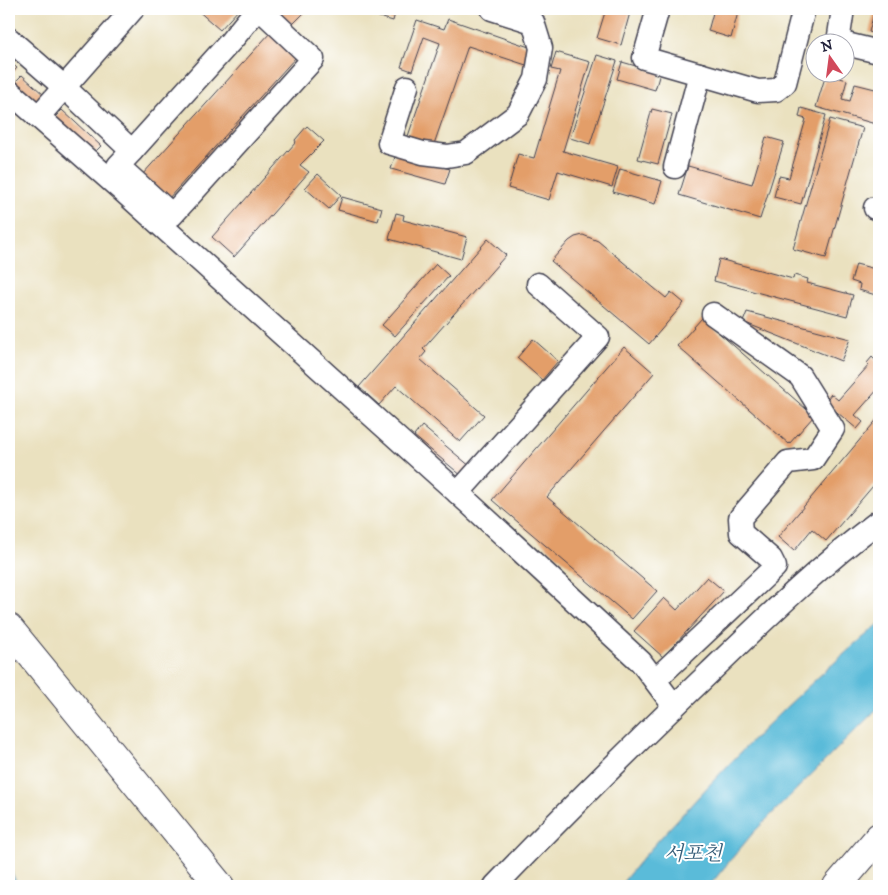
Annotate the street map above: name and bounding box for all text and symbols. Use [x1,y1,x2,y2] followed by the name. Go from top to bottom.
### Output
[806,32,856,82] north arrow
[819,36,835,56] text: N
[664,842,724,867] water label: 서포천

